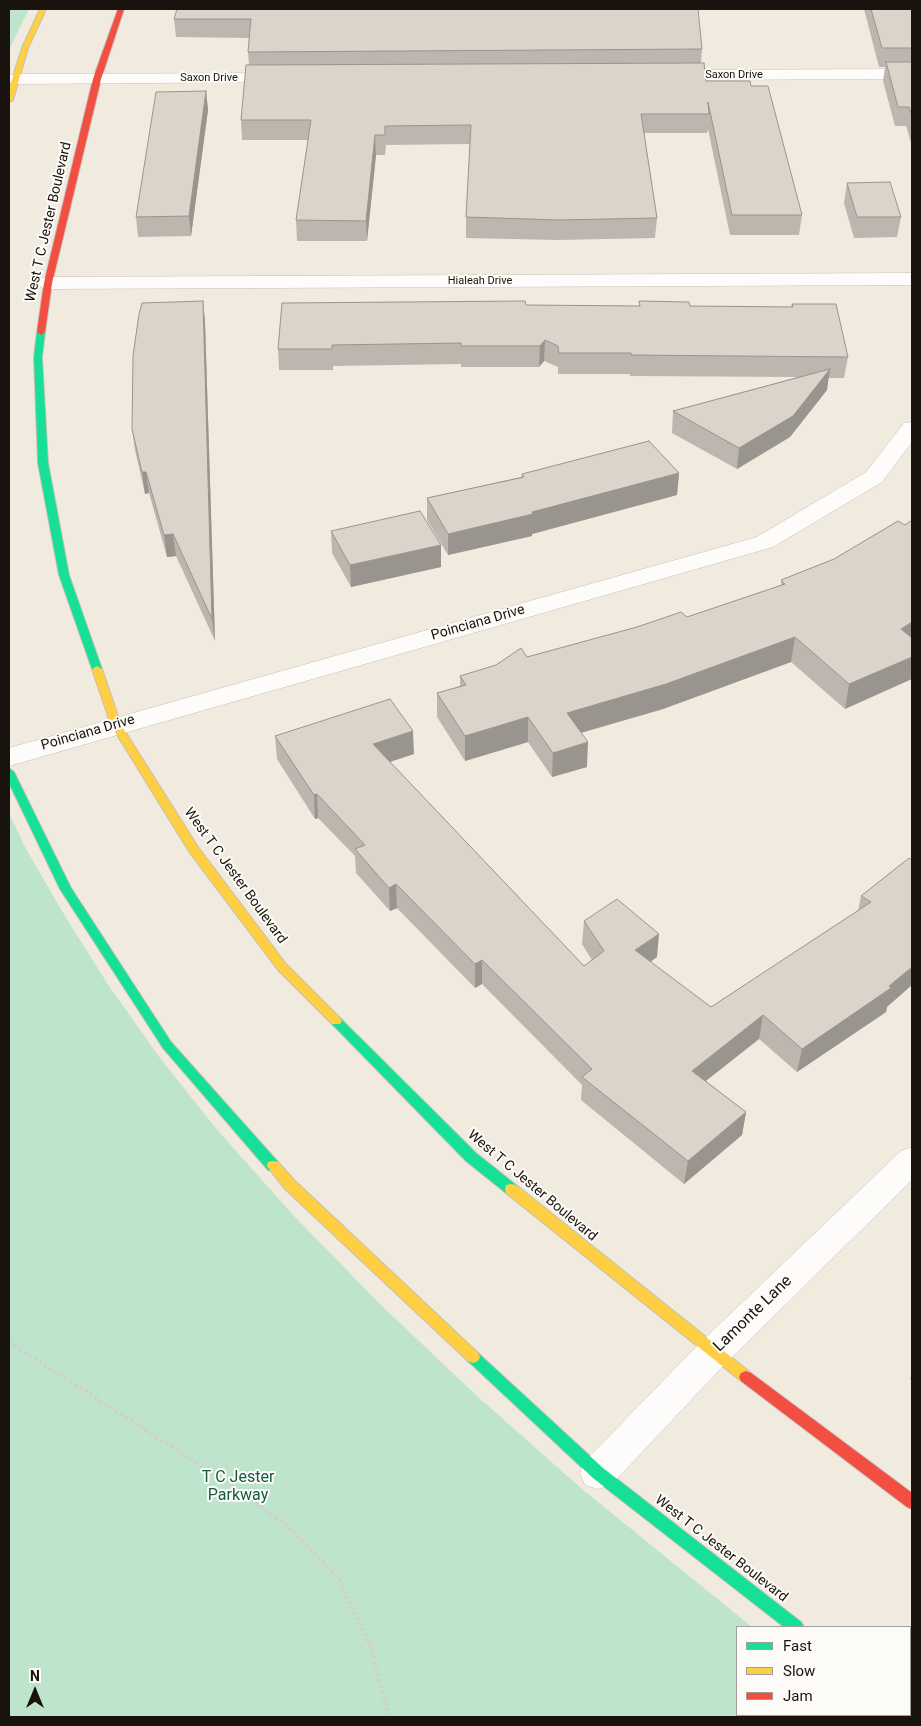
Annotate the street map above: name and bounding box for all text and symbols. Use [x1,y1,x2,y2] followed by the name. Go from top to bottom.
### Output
[705,68,763,82] street label: Saxon Drive
[180,71,238,85] street label: Saxon Drive
[22,140,76,304] street label: West T C Jester Boulevard
[448,274,512,288] street label: Hialeah Drive
[429,602,527,644] street label: Poinciana Drive
[39,712,137,754] street label: Poinciana Drive
[180,805,290,947] street label: West T C Jester Boulevard
[464,1127,600,1245] street label: West T C Jester Boulevard
[710,1272,796,1356] street label: Lamonte Lane
[202,1468,274,1506] park label: T C Jester Parkway
[651,1492,791,1606] street label: West T C Jester Boulevard
[736,1626,911,1716] legend
[783,1637,812,1655] text: Fast
[783,1662,815,1680] text: Slow
[10,1666,60,1716] north arrow
[30,1668,40,1684] text: N
[783,1687,813,1705] text: Jam

